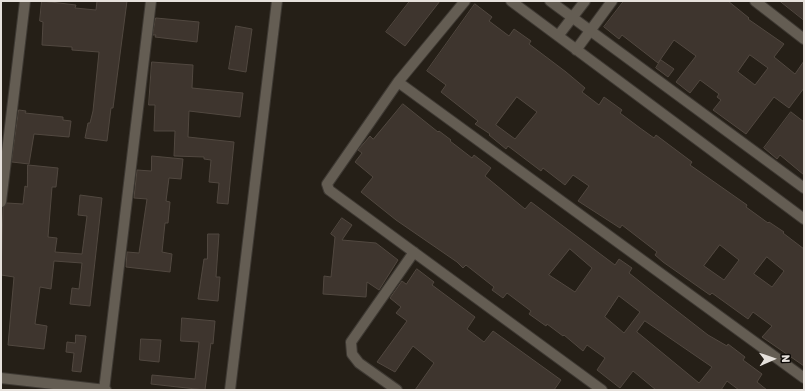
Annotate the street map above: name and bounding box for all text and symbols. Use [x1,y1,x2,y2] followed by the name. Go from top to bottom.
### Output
[753,339,793,379] north arrow
[779,354,792,363] text: N

